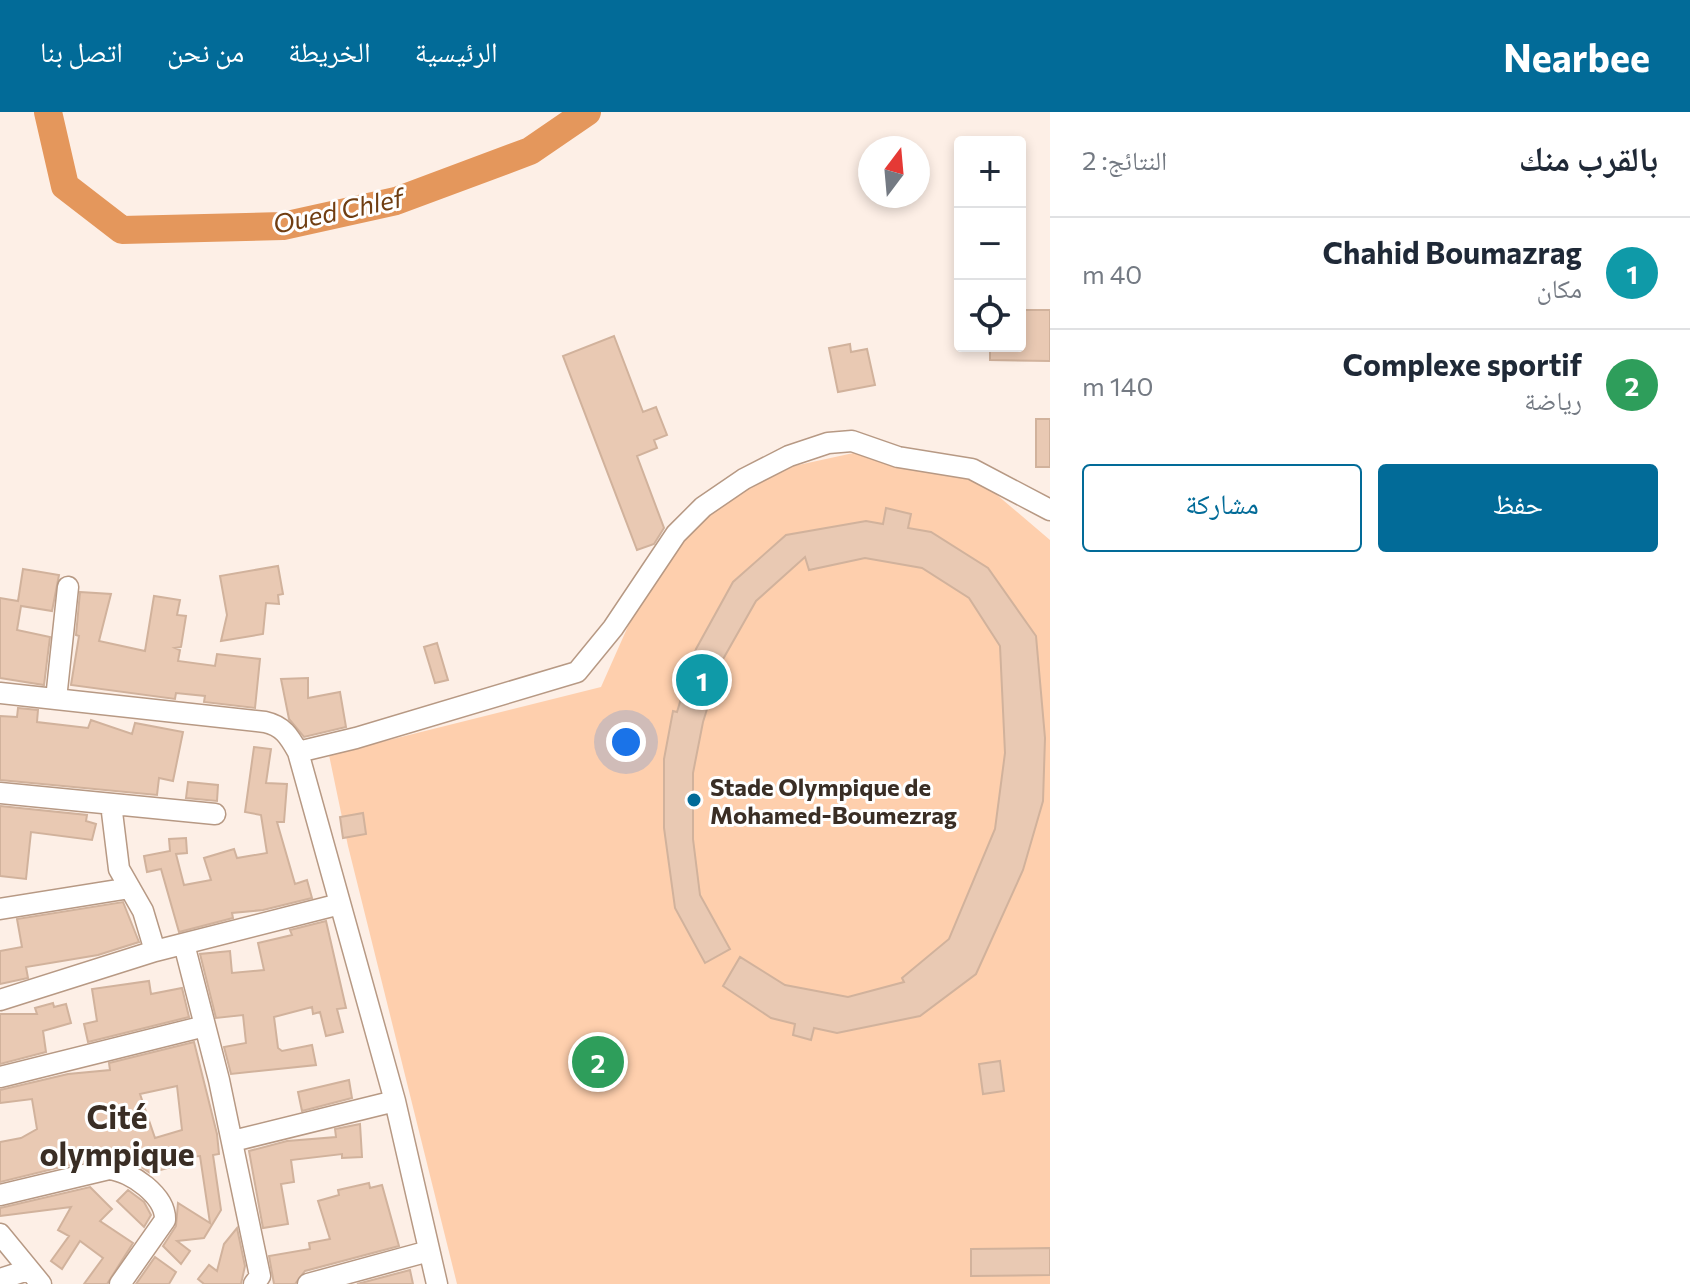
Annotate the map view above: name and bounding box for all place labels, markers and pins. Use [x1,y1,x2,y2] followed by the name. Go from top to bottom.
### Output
[676,650,728,710] pin: 1
[710,772,957,829] place label: Stade Olympique de Mohamed-Boumezrag
[685,791,703,809] marker: Stade Olympique de Mohamed-Boumezrag
[572,1032,624,1092] pin: 2

